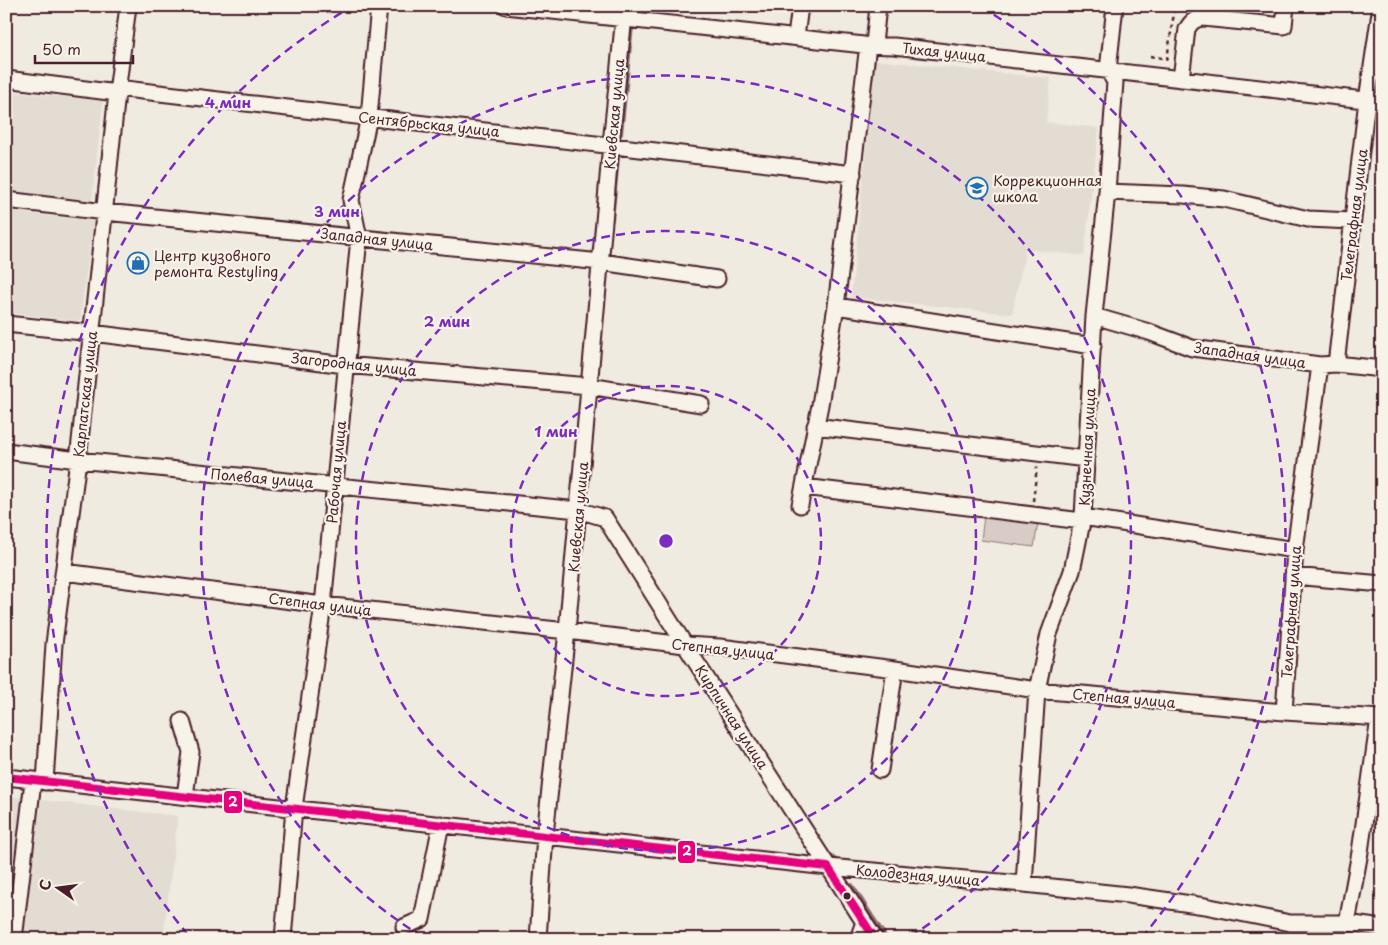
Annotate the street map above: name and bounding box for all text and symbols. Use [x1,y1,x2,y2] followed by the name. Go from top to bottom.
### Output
[35,32,132,64] scale bar
[42,37,81,60] text: 50 m
[901,37,987,67] street label: Тихая улица
[599,58,629,170] street label: Киевская улица
[205,90,251,113] text: 4 мин
[357,106,501,142] street label: Сентябрьская улица
[1335,147,1373,282] street label: Телеграфная улица
[993,170,1102,207] place label: Коррекционная школа
[965,176,989,200] school or university icon: Коррекционная школа
[314,199,360,222] text: 3 мин
[320,223,434,255] street label: Западная улица
[154,245,278,282] place label: Центр кузовного ремонта Restyling
[126,251,150,275] shop icon: Центр кузовного ремонта Restyling
[424,309,471,332] text: 2 мин
[68,330,102,458] street label: Карпатская улица
[1193,337,1307,373] street label: Западная улица
[290,347,418,381] street label: Загородная улица
[1073,387,1101,506] street label: Кузнечная улица
[534,419,578,442] text: 1 мин
[321,420,351,524] street label: Рабочая улица
[563,461,593,573] street label: Киевская улица
[209,463,315,493] street label: Полевая улица
[657,532,675,550] centre of rings
[1276,545,1306,679] street label: Телеграфная улица
[267,587,373,621] street label: Степная улица
[670,633,776,665] street label: Степная улица
[690,661,774,773] street label: Кирпичная улица
[1072,683,1177,713] street label: Степная улица
[223,790,243,814] line badge: 2
[228,791,238,812] text: 2
[677,840,696,864] line badge: 2
[682,840,692,861] text: 2
[855,859,981,891] street label: Колодезная улица
[32,862,82,912] north arrow
[33,877,56,892] text: С
[842,891,852,901] unlabelled marker

